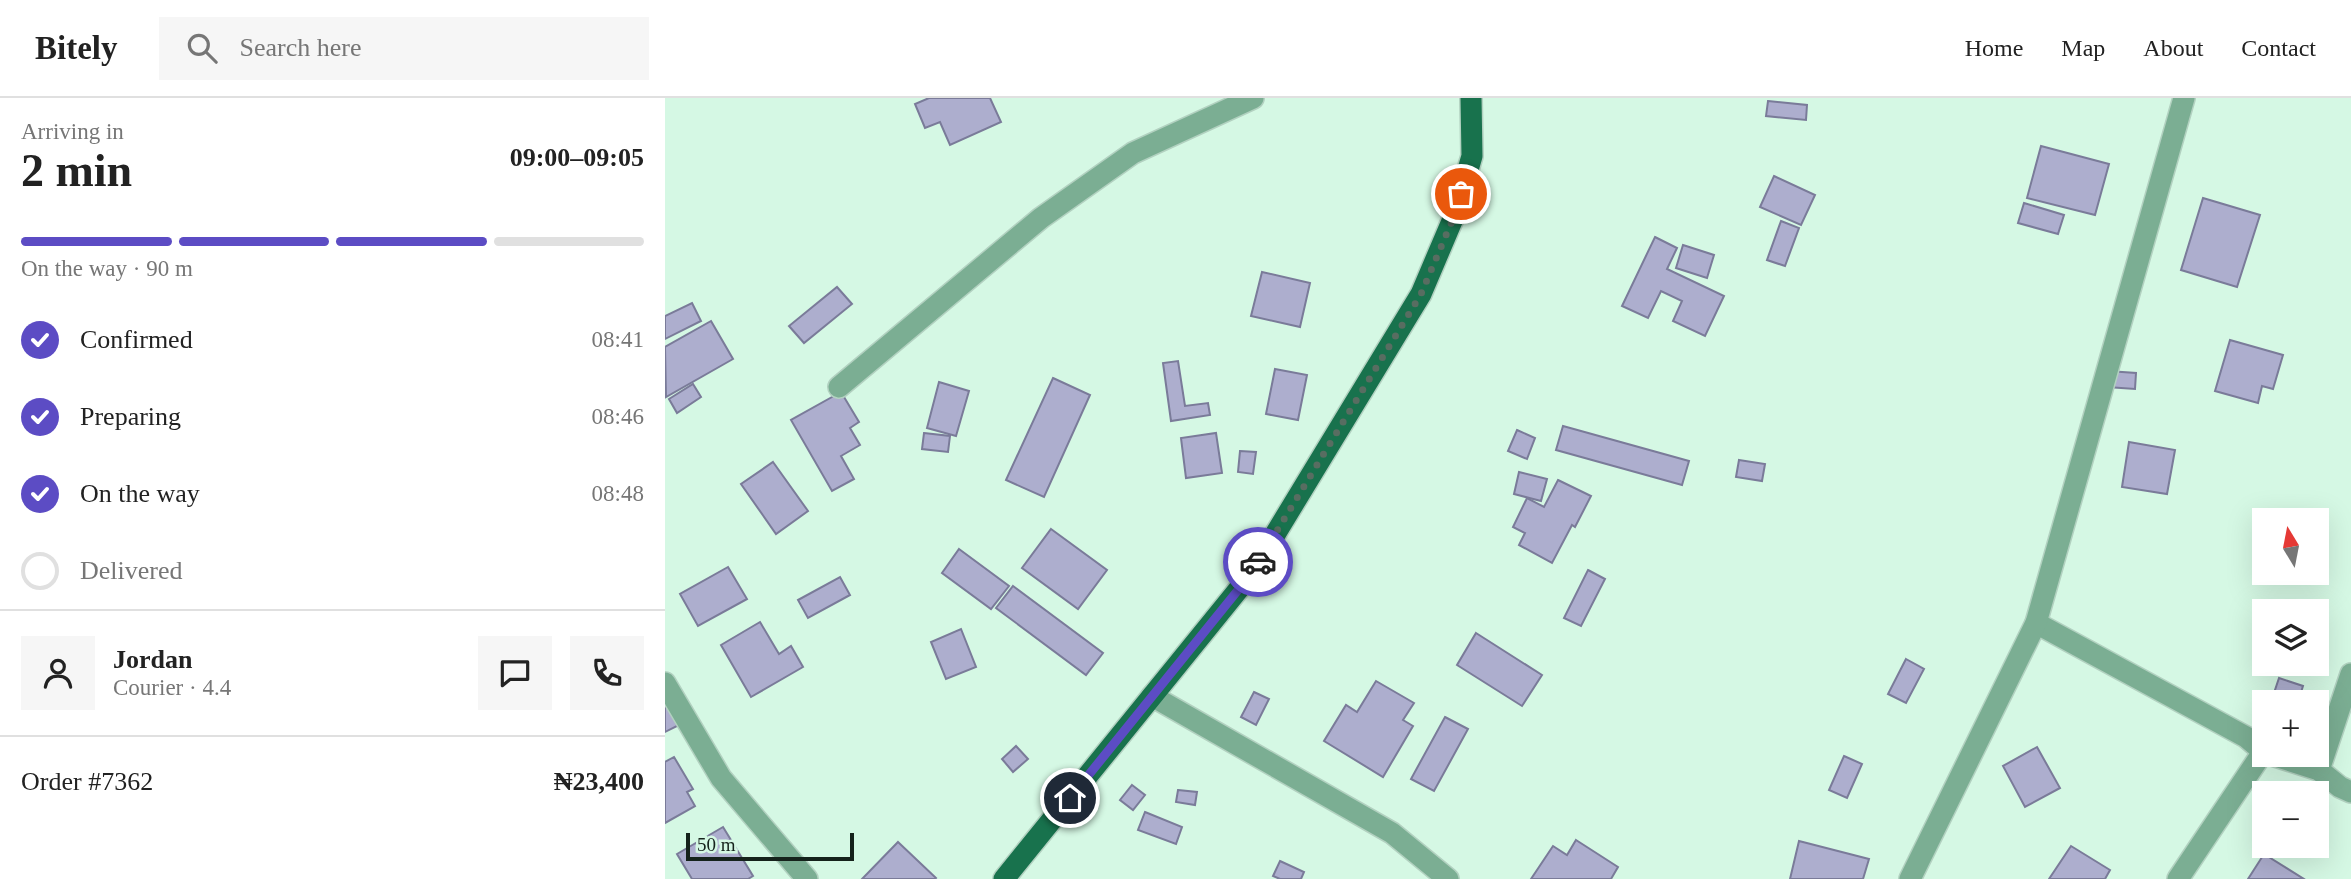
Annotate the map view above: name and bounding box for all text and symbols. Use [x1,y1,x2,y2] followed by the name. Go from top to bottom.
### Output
[159,17,649,80] search box
[183,29,221,67] icon: search
[35,30,117,66] text: Bitely
[239,33,361,62] text: Search here
[1965,35,2023,61] text: Home
[2061,35,2105,61] text: Map
[2143,35,2203,61] text: About
[2241,35,2316,61] text: Contact
[21,119,124,144] text: Arriving in
[510,143,644,172] text: 09:00–09:05
[21,145,132,196] text: 2 min
[1431,164,1491,224] pin
[1442,175,1480,213] icon: bag
[21,256,193,281] text: On the way · 90 m
[21,321,59,359] icon: check
[80,325,193,354] text: Confirmed
[592,327,644,352] text: 08:41
[21,398,59,436] icon: check
[80,402,181,431] text: Preparing
[592,404,644,429] text: 08:46
[21,475,59,513] icon: check
[80,479,200,508] text: On the way
[592,481,644,506] text: 08:48
[2252,508,2329,584] north arrow
[2252,508,2329,858] map controls
[1223,527,1293,597] courier
[1239,543,1277,581] icon: car
[80,556,183,585] text: Delivered
[2252,599,2329,676] button: layers
[21,636,95,710] button: person
[478,636,552,710] button: chat
[570,636,644,710] button: phone
[113,645,192,674] text: Jordan
[113,675,231,700] text: Courier · 4.4
[2252,690,2329,767] button: +
[21,767,153,796] text: Order #7362
[554,767,644,796] text: ₦23,400
[1040,768,1100,828] pin
[1051,779,1089,817] icon: home
[2252,781,2329,858] button: −
[686,830,854,862] scale bar
[697,834,736,855] text: 50 m

